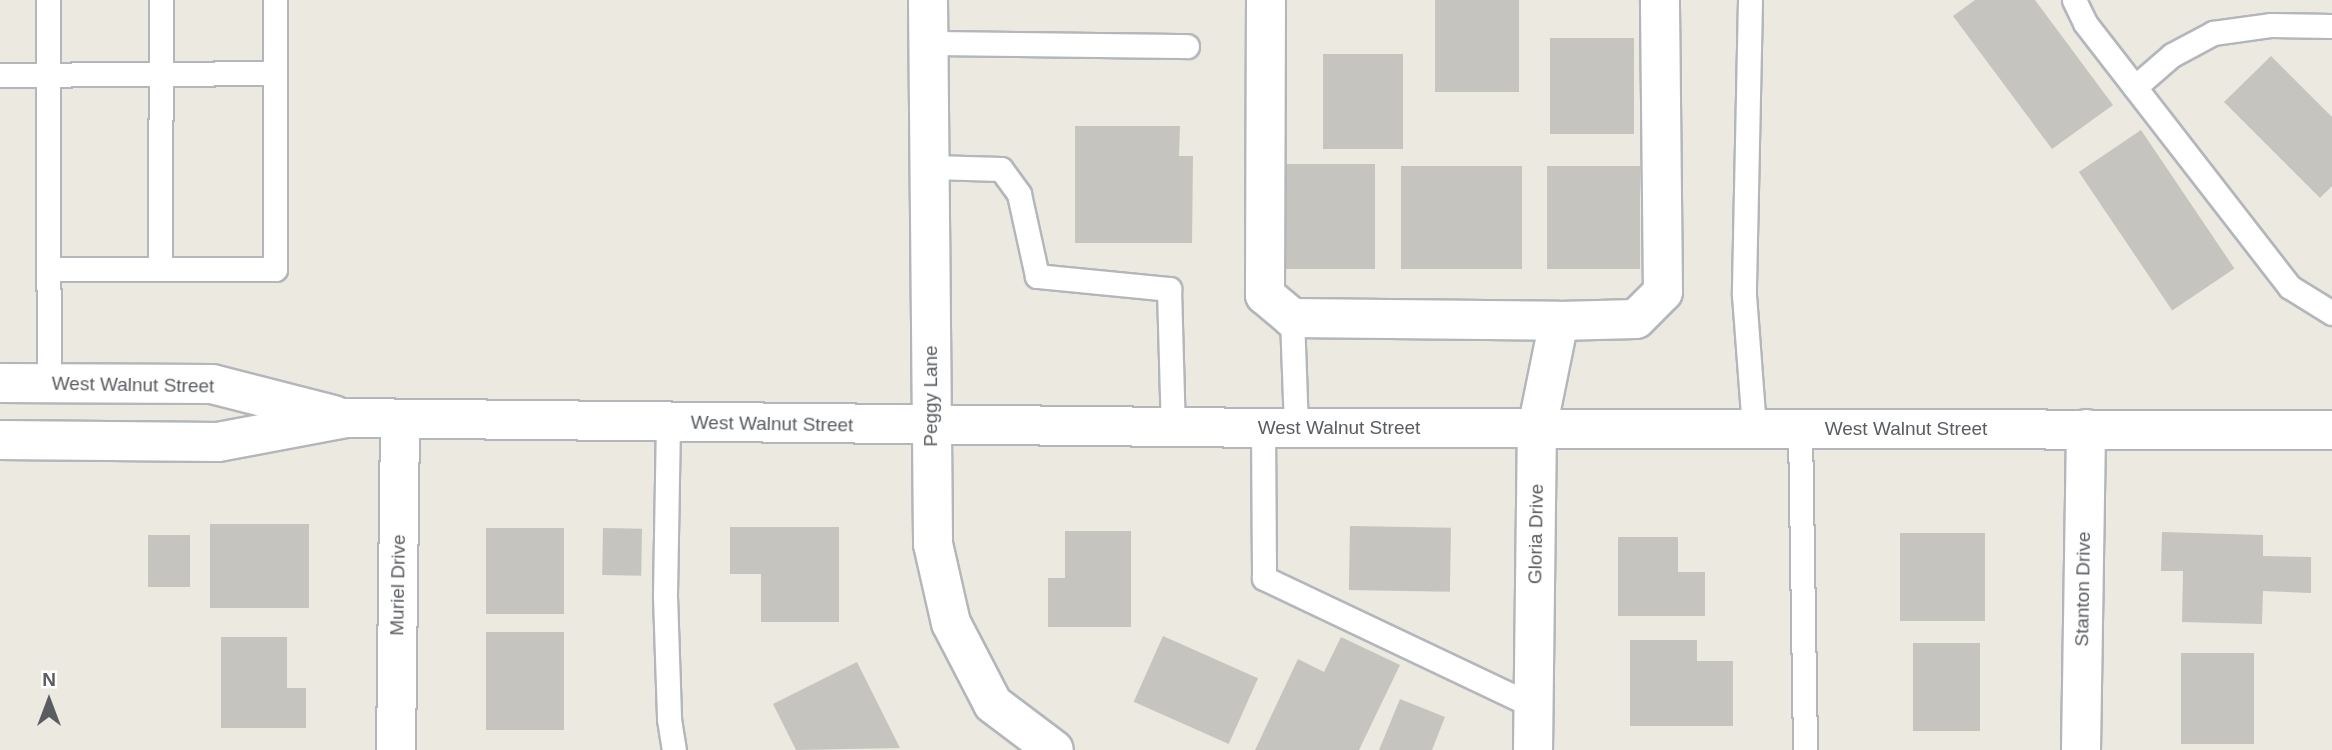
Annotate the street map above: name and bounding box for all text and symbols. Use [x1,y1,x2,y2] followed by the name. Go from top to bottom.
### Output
[920,345,942,447] street label: Peggy Lane
[52,372,214,398] street label: West Walnut Street
[691,411,853,437] street label: West Walnut Street
[1258,417,1420,439] street label: West Walnut Street
[1825,418,1987,440] street label: West Walnut Street
[1524,484,1548,584] street label: Gloria Drive
[2071,531,2095,647] street label: Stanton Drive
[386,534,410,636] street label: Muriel Drive
[14,666,84,736] north arrow
[42,669,56,690] text: N

